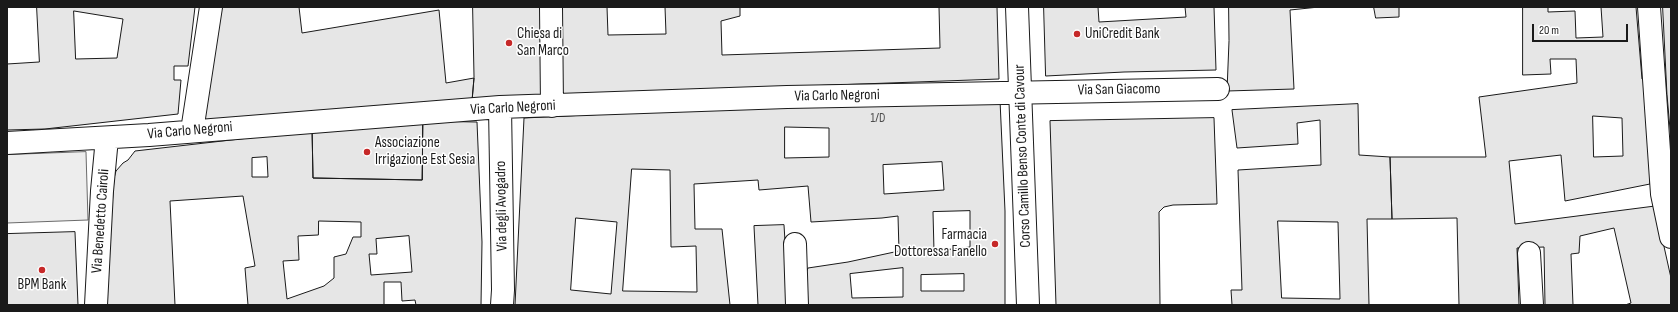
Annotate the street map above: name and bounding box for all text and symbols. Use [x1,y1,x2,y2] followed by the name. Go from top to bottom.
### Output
[1534,16,1630,42] scale bar
[1539,23,1559,38] text: 20 m
[517,25,569,60] place label: Chiesa di San Marco
[1085,25,1160,43] place label: UniCredit Bank
[1072,29,1082,39] marker: UniCredit Bank
[504,38,514,48] marker: Chiesa di San Marco
[1011,64,1035,248] street label: Corso Camillo Benso Conte di Cavour
[1077,80,1161,100] street label: Via San Giacomo
[794,86,880,106] street label: Via Carlo Negroni
[470,97,556,119] street label: Via Carlo Negroni
[871,111,885,127] house number: 1/D
[147,118,233,144] street label: Via Carlo Negroni
[375,134,475,169] place label: Associazione Irrigazione Est Sesia
[362,147,372,157] marker: Associazione Irrigazione Est Sesia
[492,161,512,251] street label: Via degli Avogadro
[88,168,114,274] street label: Via Benedetto Cairoli
[894,226,987,261] place label: Farmacia Dottoressa Fanello
[990,239,1000,249] marker: Farmacia Dottoressa Fanello
[37,265,47,275] marker: BPM Bank
[18,276,66,294] place label: BPM Bank

